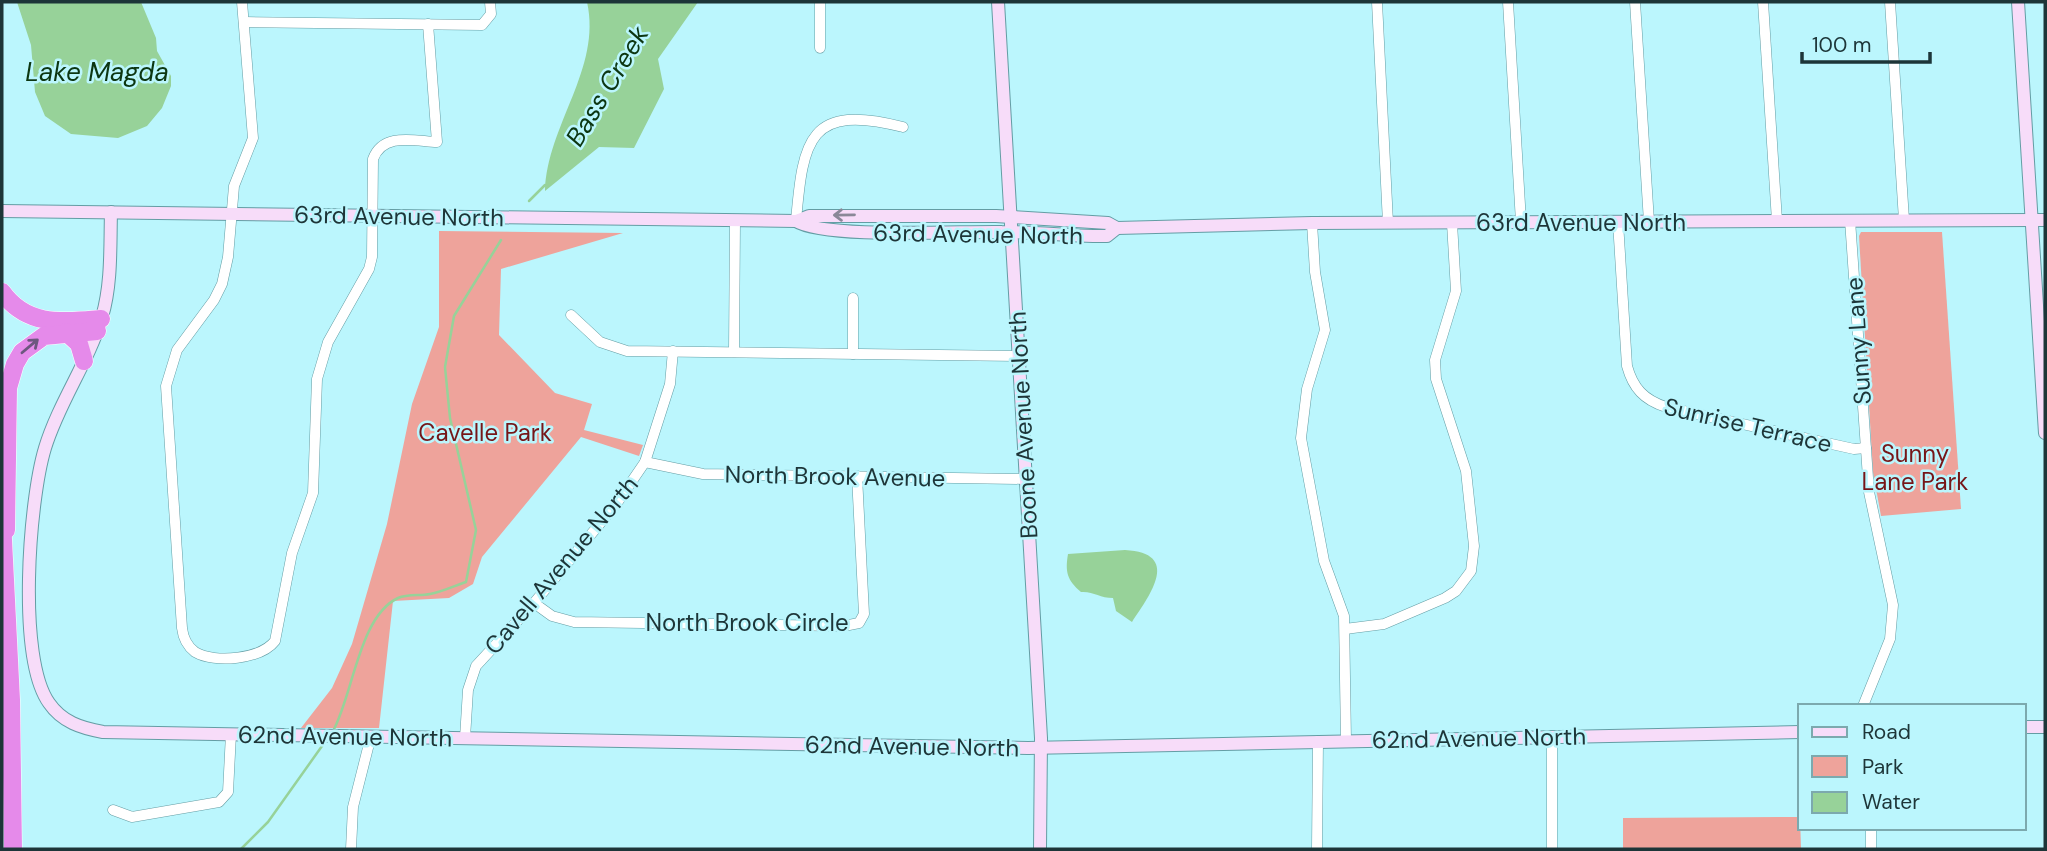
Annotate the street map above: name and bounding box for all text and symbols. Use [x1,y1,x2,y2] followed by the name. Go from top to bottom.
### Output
[558,19,657,152] water label: Bass Creek
[1802,21,1930,65] scale bar
[1812,31,1872,59] text: 100 m
[25,55,169,89] water label: Lake Magda
[294,199,504,233] street label: 63rd Avenue North
[1476,207,1686,238] street label: 63rd Avenue North
[833,208,856,222] one-way arrow
[873,217,1083,251] street label: 63rd Avenue North
[1838,276,1878,406] street label: Sunny Lane
[1002,311,1044,539] street label: Boone Avenue North
[21,339,39,355] one-way arrow
[1661,391,1835,459] street label: Sunrise Terrace
[418,417,552,448] park label: Cavelle Park
[1862,438,1968,497] park label: Sunny Lane Park
[724,459,946,493] street label: North Brook Avenue
[477,469,645,661] street label: Cavell Avenue North
[645,607,849,638] street label: North Brook Circle
[1798,704,2026,830] legend
[1862,718,1911,746] text: Road
[238,719,452,753] street label: 62nd Avenue North
[1372,721,1586,755] street label: 62nd Avenue North
[805,729,1019,763] street label: 62nd Avenue North
[1862,753,1904,781] text: Park
[1862,788,1920,816] text: Water

